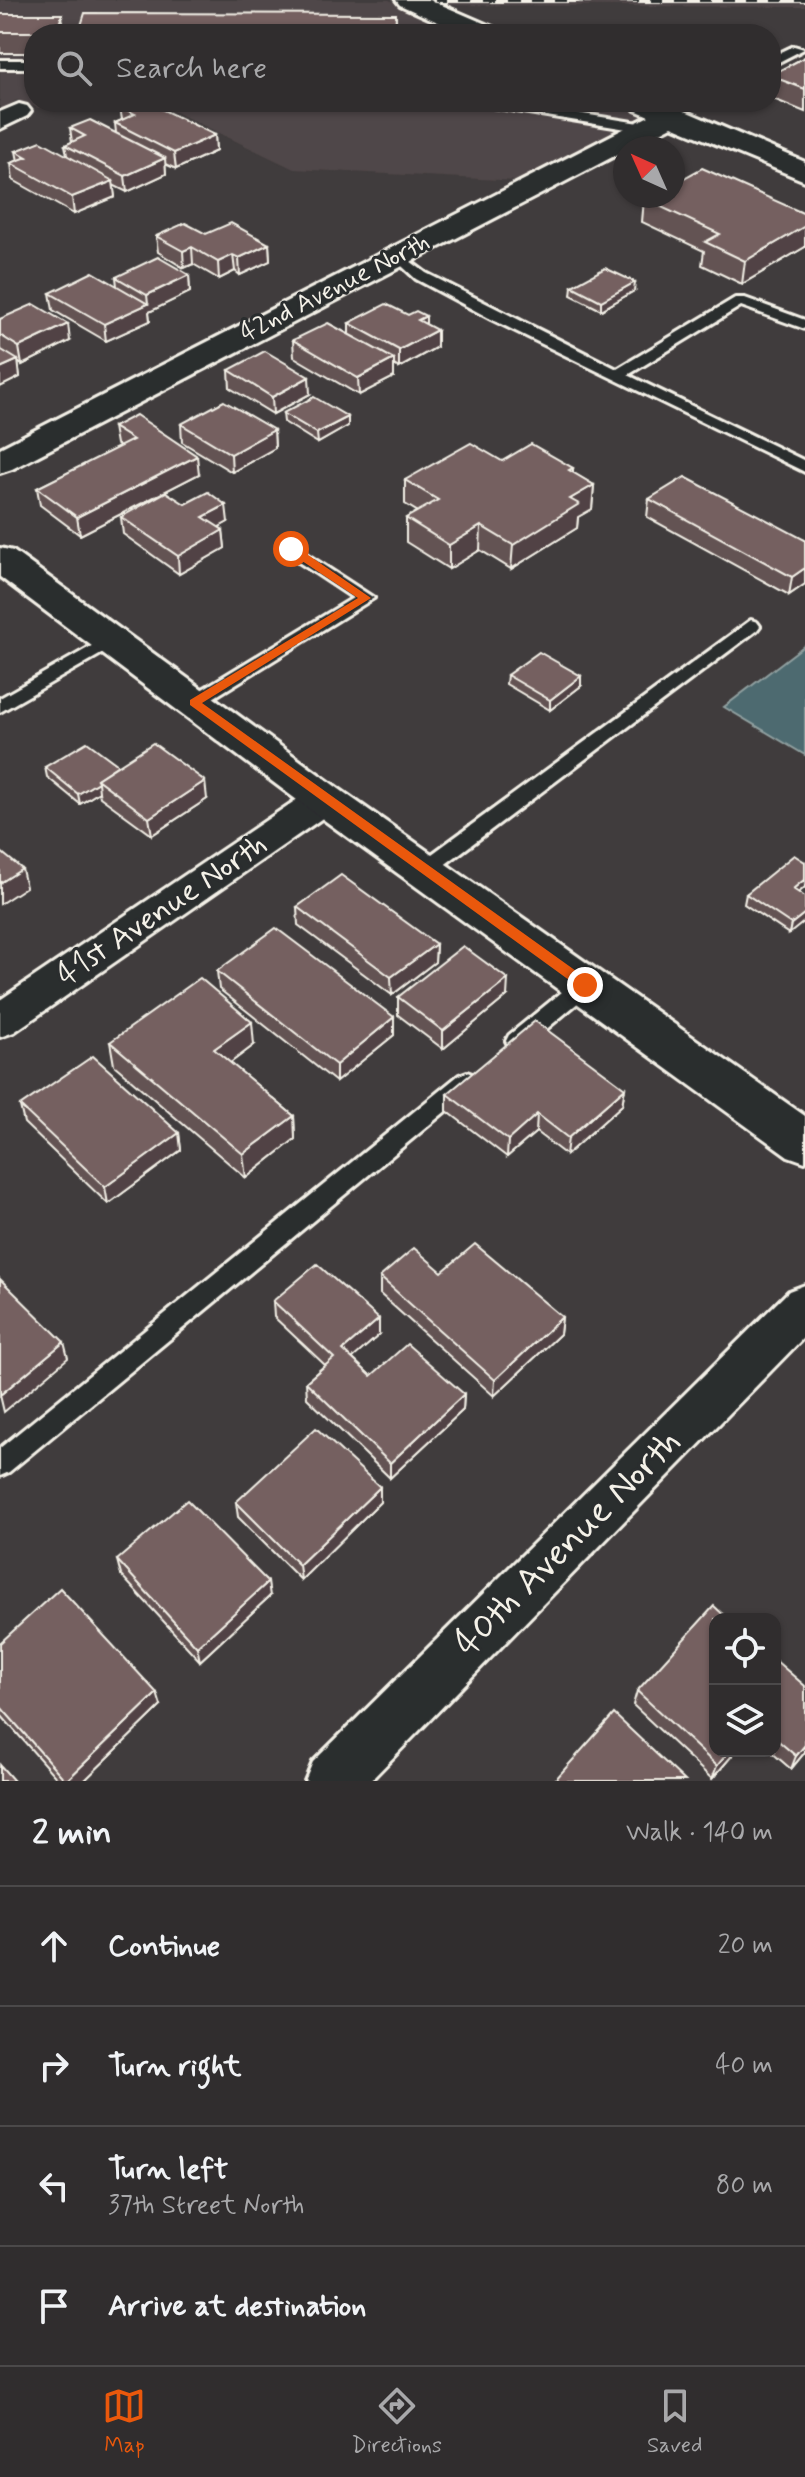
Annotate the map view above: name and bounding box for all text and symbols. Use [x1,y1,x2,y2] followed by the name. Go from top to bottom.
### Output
[24,24,781,112] search box
[52,46,96,90] icon: search
[116,49,267,88] text: Search here
[613,136,685,208] north arrow
[234,225,436,351] street label: 42nd Avenue North
[273,531,309,567] route start
[48,824,276,996] street label: 41st Avenue North
[567,967,603,1003] route end
[444,1419,692,1667] street label: 40th Avenue North
[709,1613,781,1757] map controls
[709,1613,781,1685] button: locate
[709,1685,781,1757] button: layers
[32,1811,112,1856] text: 2 min
[626,1816,773,1850] text: Walk · 140 m
[32,1924,76,1968] icon: ahead
[108,1927,220,1966] text: Continue
[718,1929,773,1963] text: 20 m
[32,2044,76,2088] icon: right
[108,2047,241,2086] text: Turn right
[715,2049,773,2083] text: 40 m
[108,2150,228,2189] text: Turn left
[32,2164,76,2208] icon: left
[716,2169,773,2203] text: 80 m
[108,2189,304,2223] text: 37th Street North
[32,2284,76,2328] icon: arrive
[108,2287,366,2326] text: Arrive at destination
[102,2384,146,2460] tab: Map
[351,2384,442,2460] tab: Directions
[647,2384,702,2460] tab: Saved

